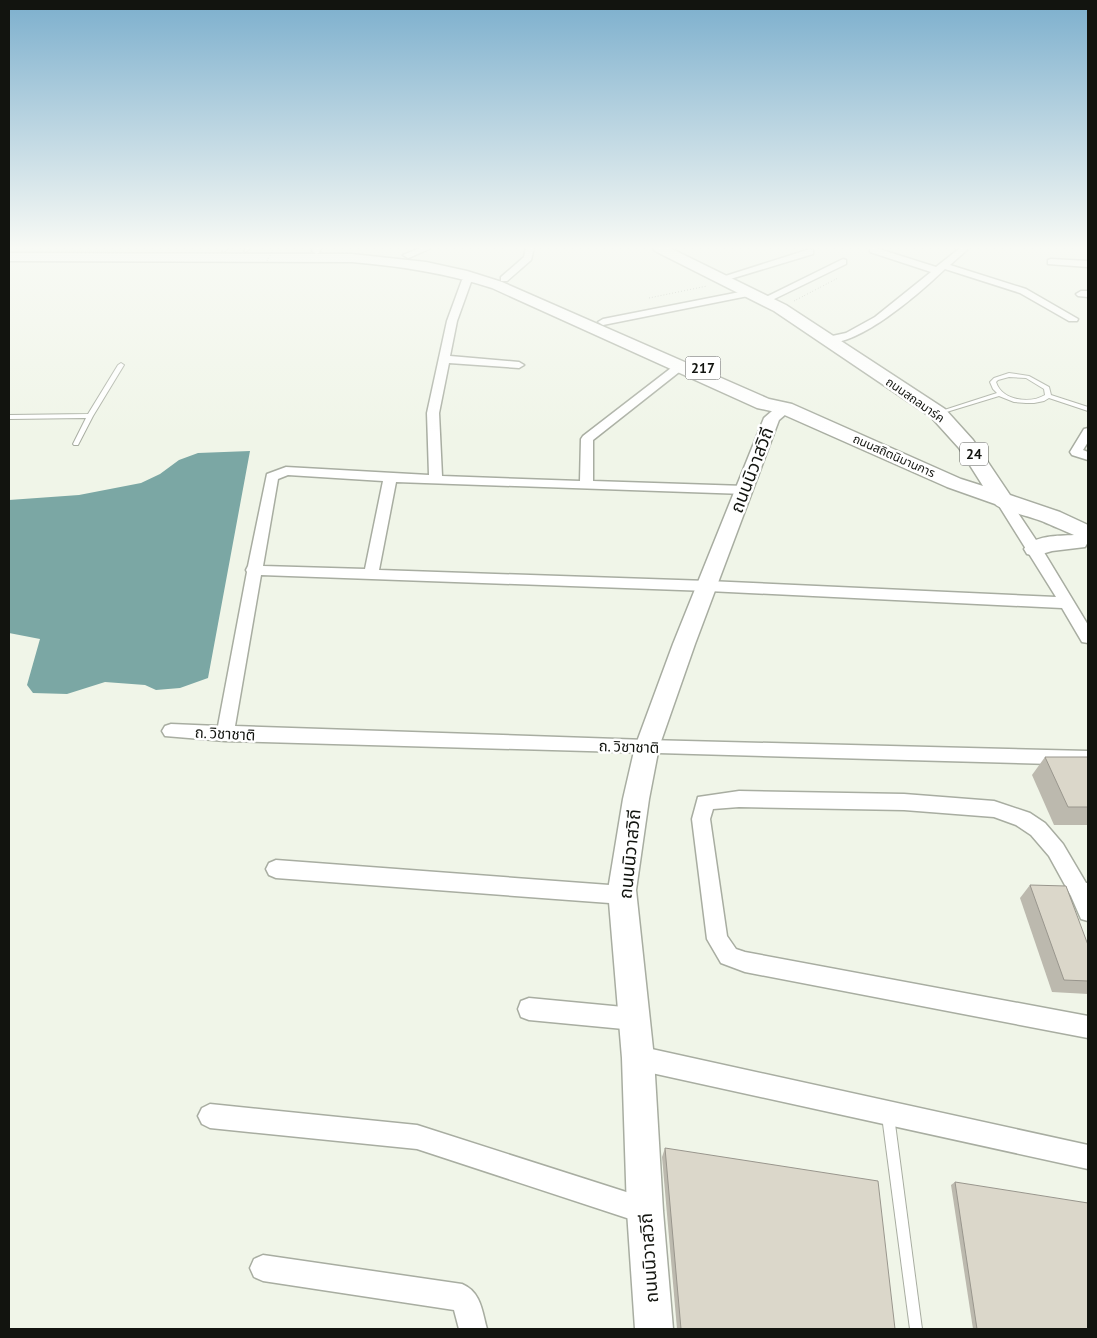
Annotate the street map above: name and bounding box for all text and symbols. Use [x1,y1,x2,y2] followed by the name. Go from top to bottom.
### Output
[686,356,720,379] road number: 217
[883,374,948,425] street label: ถนนสถลมาร์ค
[725,424,778,516] street label: ถนนนิวาสวิถี
[851,431,938,480] street label: ถนนสถิตนิมานการ
[960,442,988,466] road number: 24
[194,722,256,745] street label: ถ. วิชาชาติ
[598,736,660,757] street label: ถ. วิชาชาติ
[613,808,646,900] street label: ถนนนิวาสวิถี
[634,1212,663,1304] street label: ถนนนิวาสวิถี

